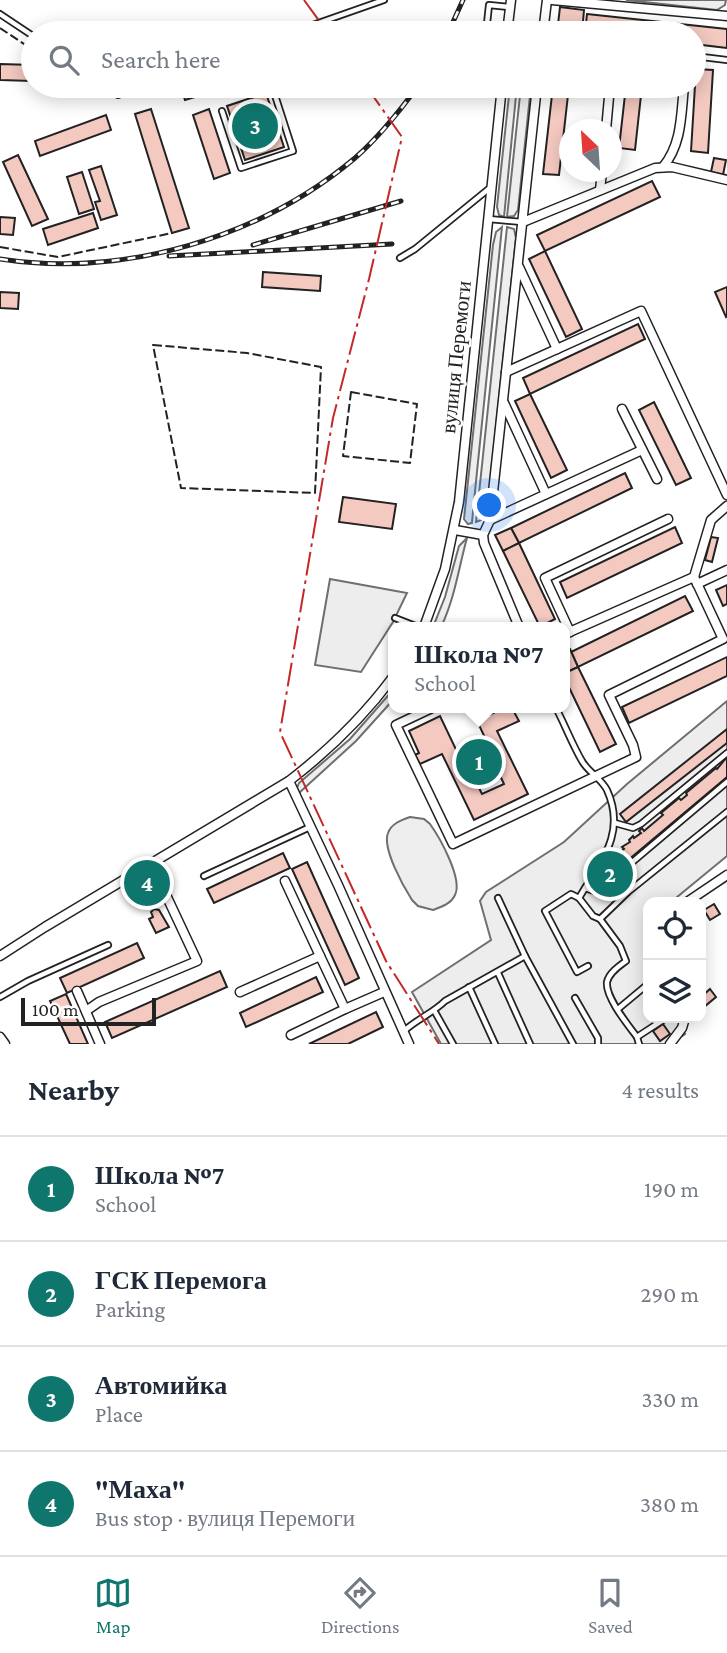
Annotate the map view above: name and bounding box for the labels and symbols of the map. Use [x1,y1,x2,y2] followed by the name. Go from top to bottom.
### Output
[232,100,278,152] pin: 3
[559,119,622,182] north arrow
[436,280,476,434] street label: вулиця Перемоги
[472,488,506,522] your location
[456,736,502,788] pin: 1
[587,848,633,900] pin: 2
[124,857,170,909] pin: 4
[21,995,156,1027] scale bar

